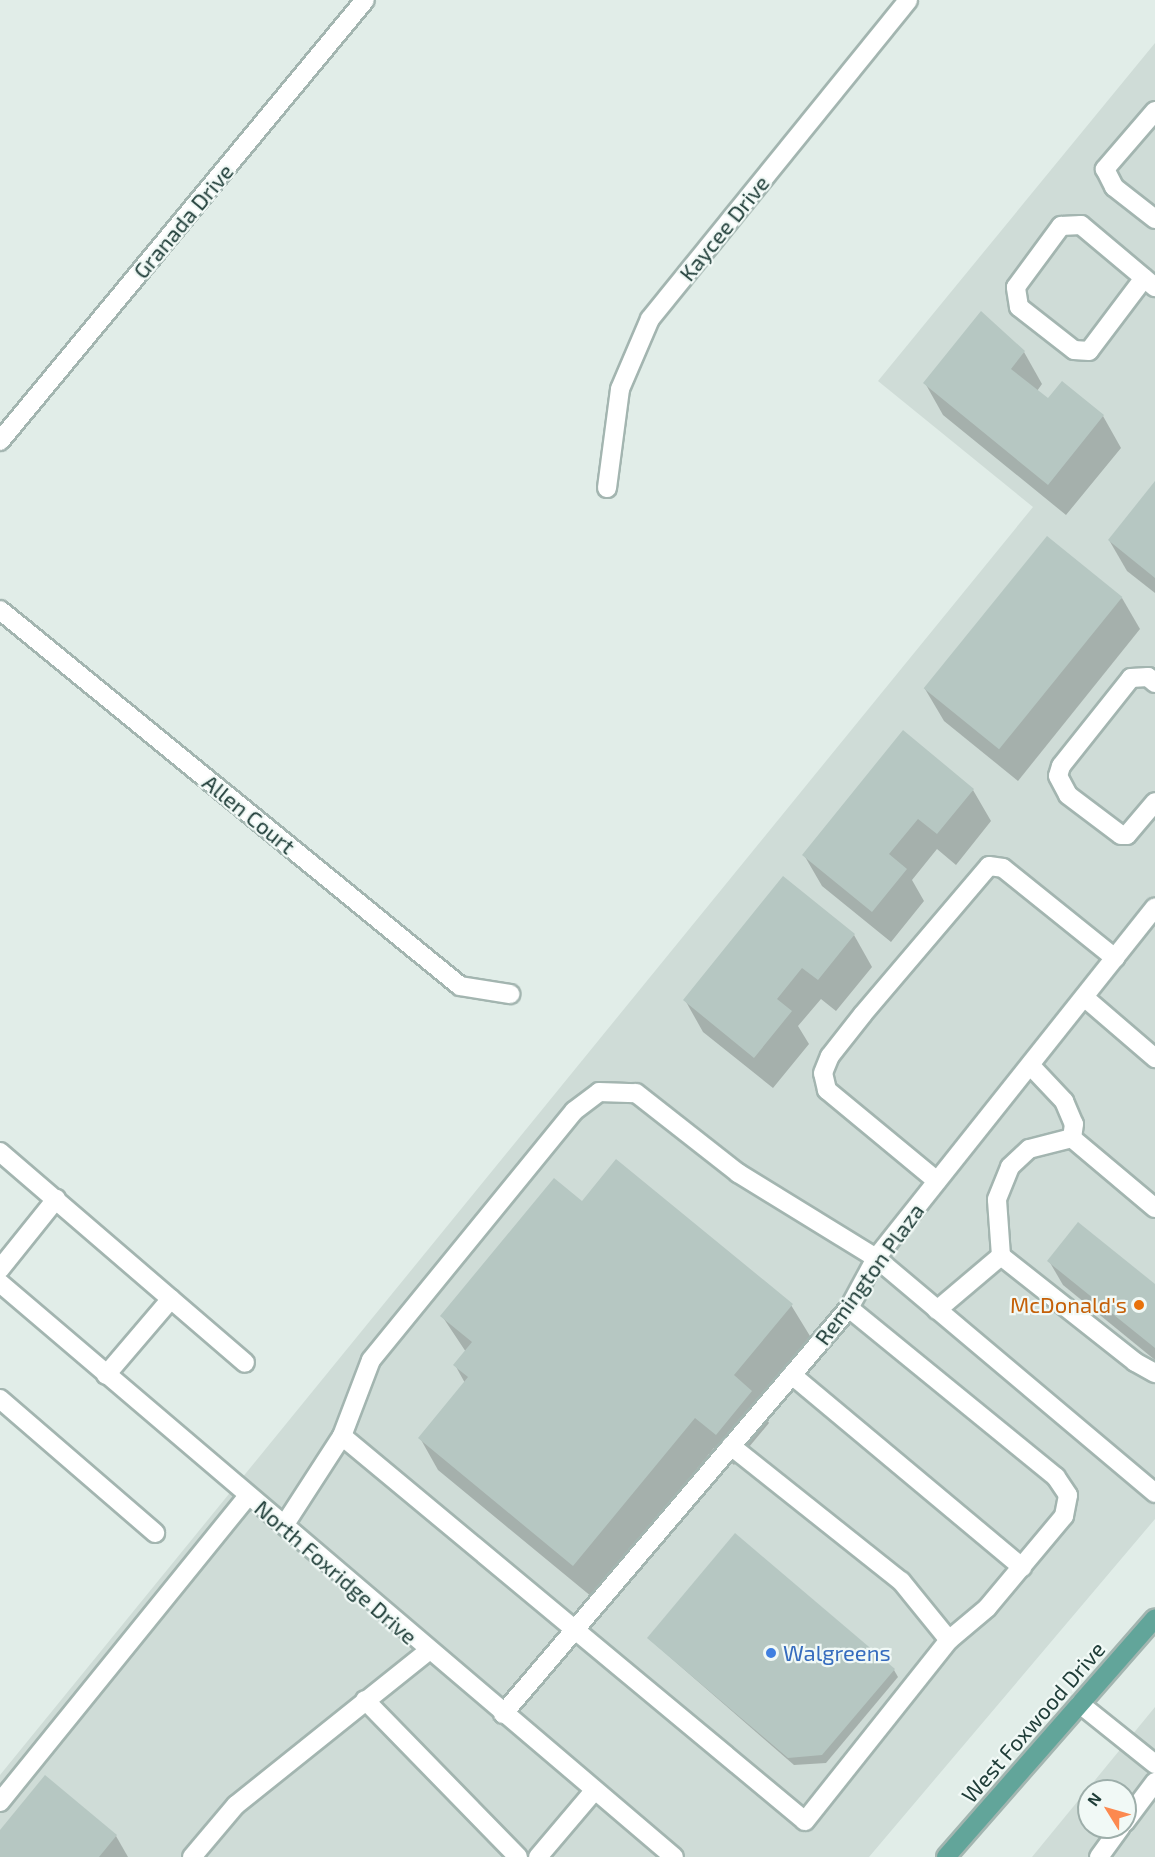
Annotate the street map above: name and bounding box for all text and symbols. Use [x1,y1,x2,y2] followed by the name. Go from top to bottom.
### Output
[127,158,239,284] street label: Granada Drive
[673,170,775,286] street label: Kaycee Drive
[198,769,300,859] street label: Allen Court
[809,1198,929,1350] street label: Remington Plaza
[1010,1292,1127,1318] place label: McDonald's
[1132,1298,1146,1312] marker: McDonald's
[249,1494,423,1650] street label: North Foxridge Drive
[956,1636,1110,1808] street label: West Foxwood Drive
[783,1640,891,1666] place label: Walgreens
[764,1646,778,1660] marker: Walgreens
[1077,1779,1137,1839] north arrow
[1083,1789,1105,1809] text: N

